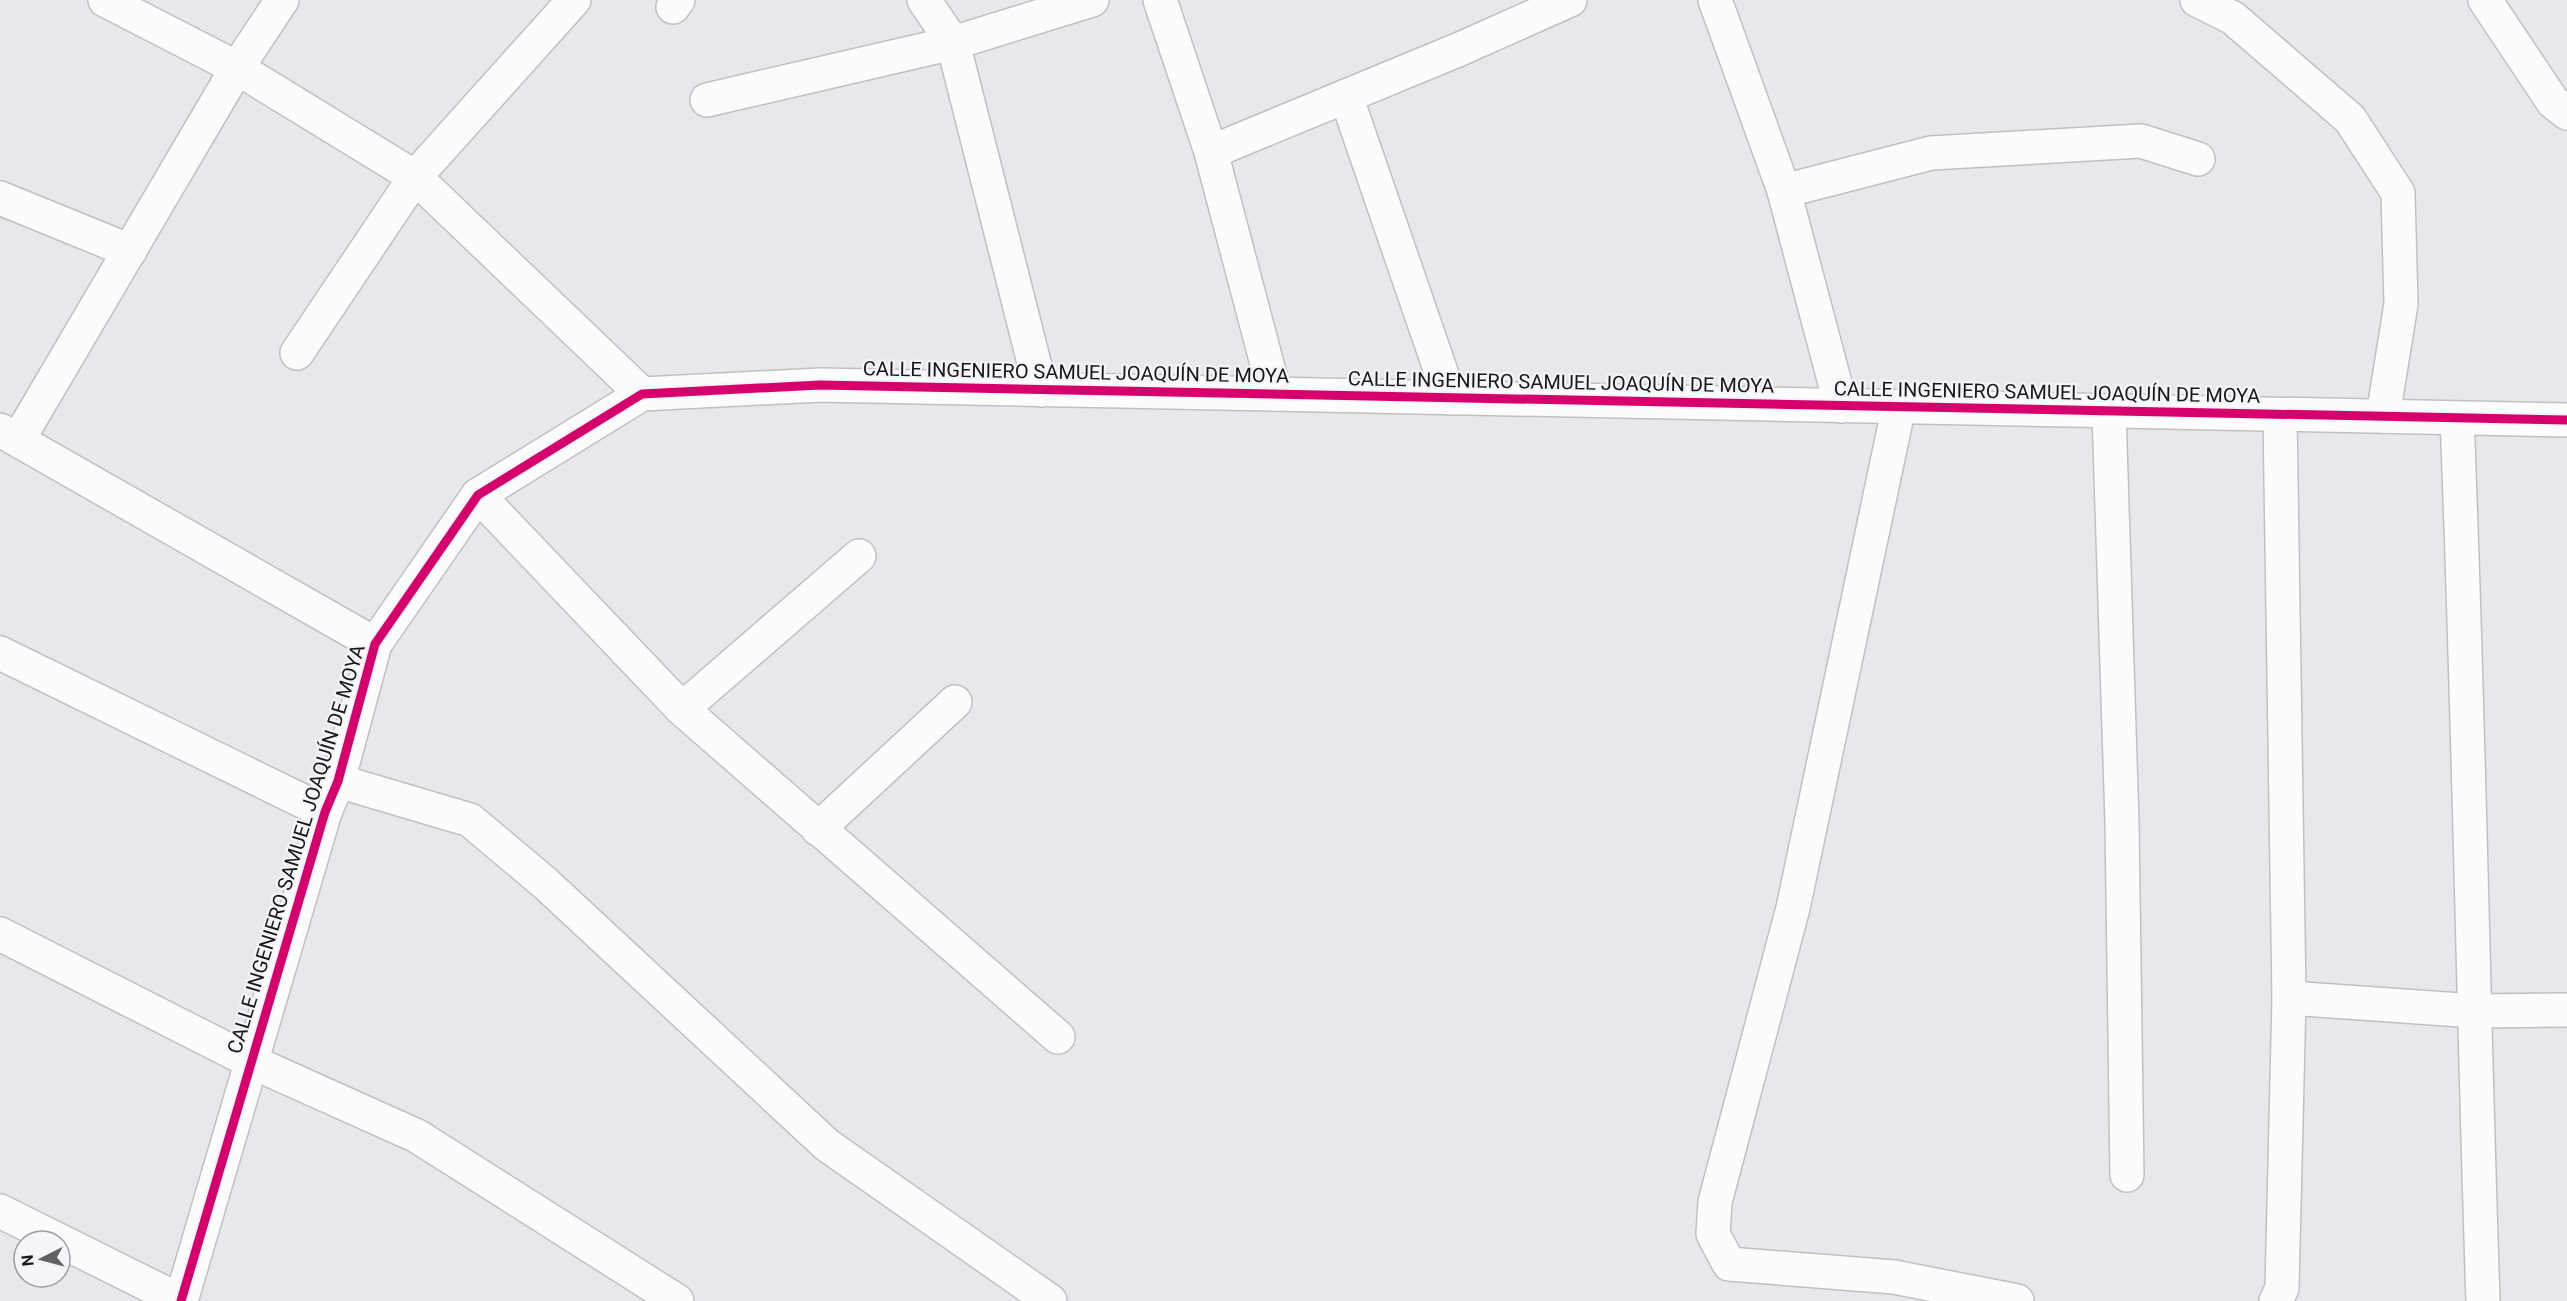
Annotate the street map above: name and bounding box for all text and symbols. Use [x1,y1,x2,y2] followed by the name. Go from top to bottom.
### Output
[863,356,1289,388] street label: CALLE INGENIERO SAMUEL JOAQUÍN DE MOYA
[1348,366,1774,398] street label: CALLE INGENIERO SAMUEL JOAQUÍN DE MOYA
[1834,376,2260,408] street label: CALLE INGENIERO SAMUEL JOAQUÍN DE MOYA
[222,642,370,1056] street label: CALLE INGENIERO SAMUEL JOAQUÍN DE MOYA
[12,1229,72,1289] north arrow
[18,1254,38,1267] text: N

